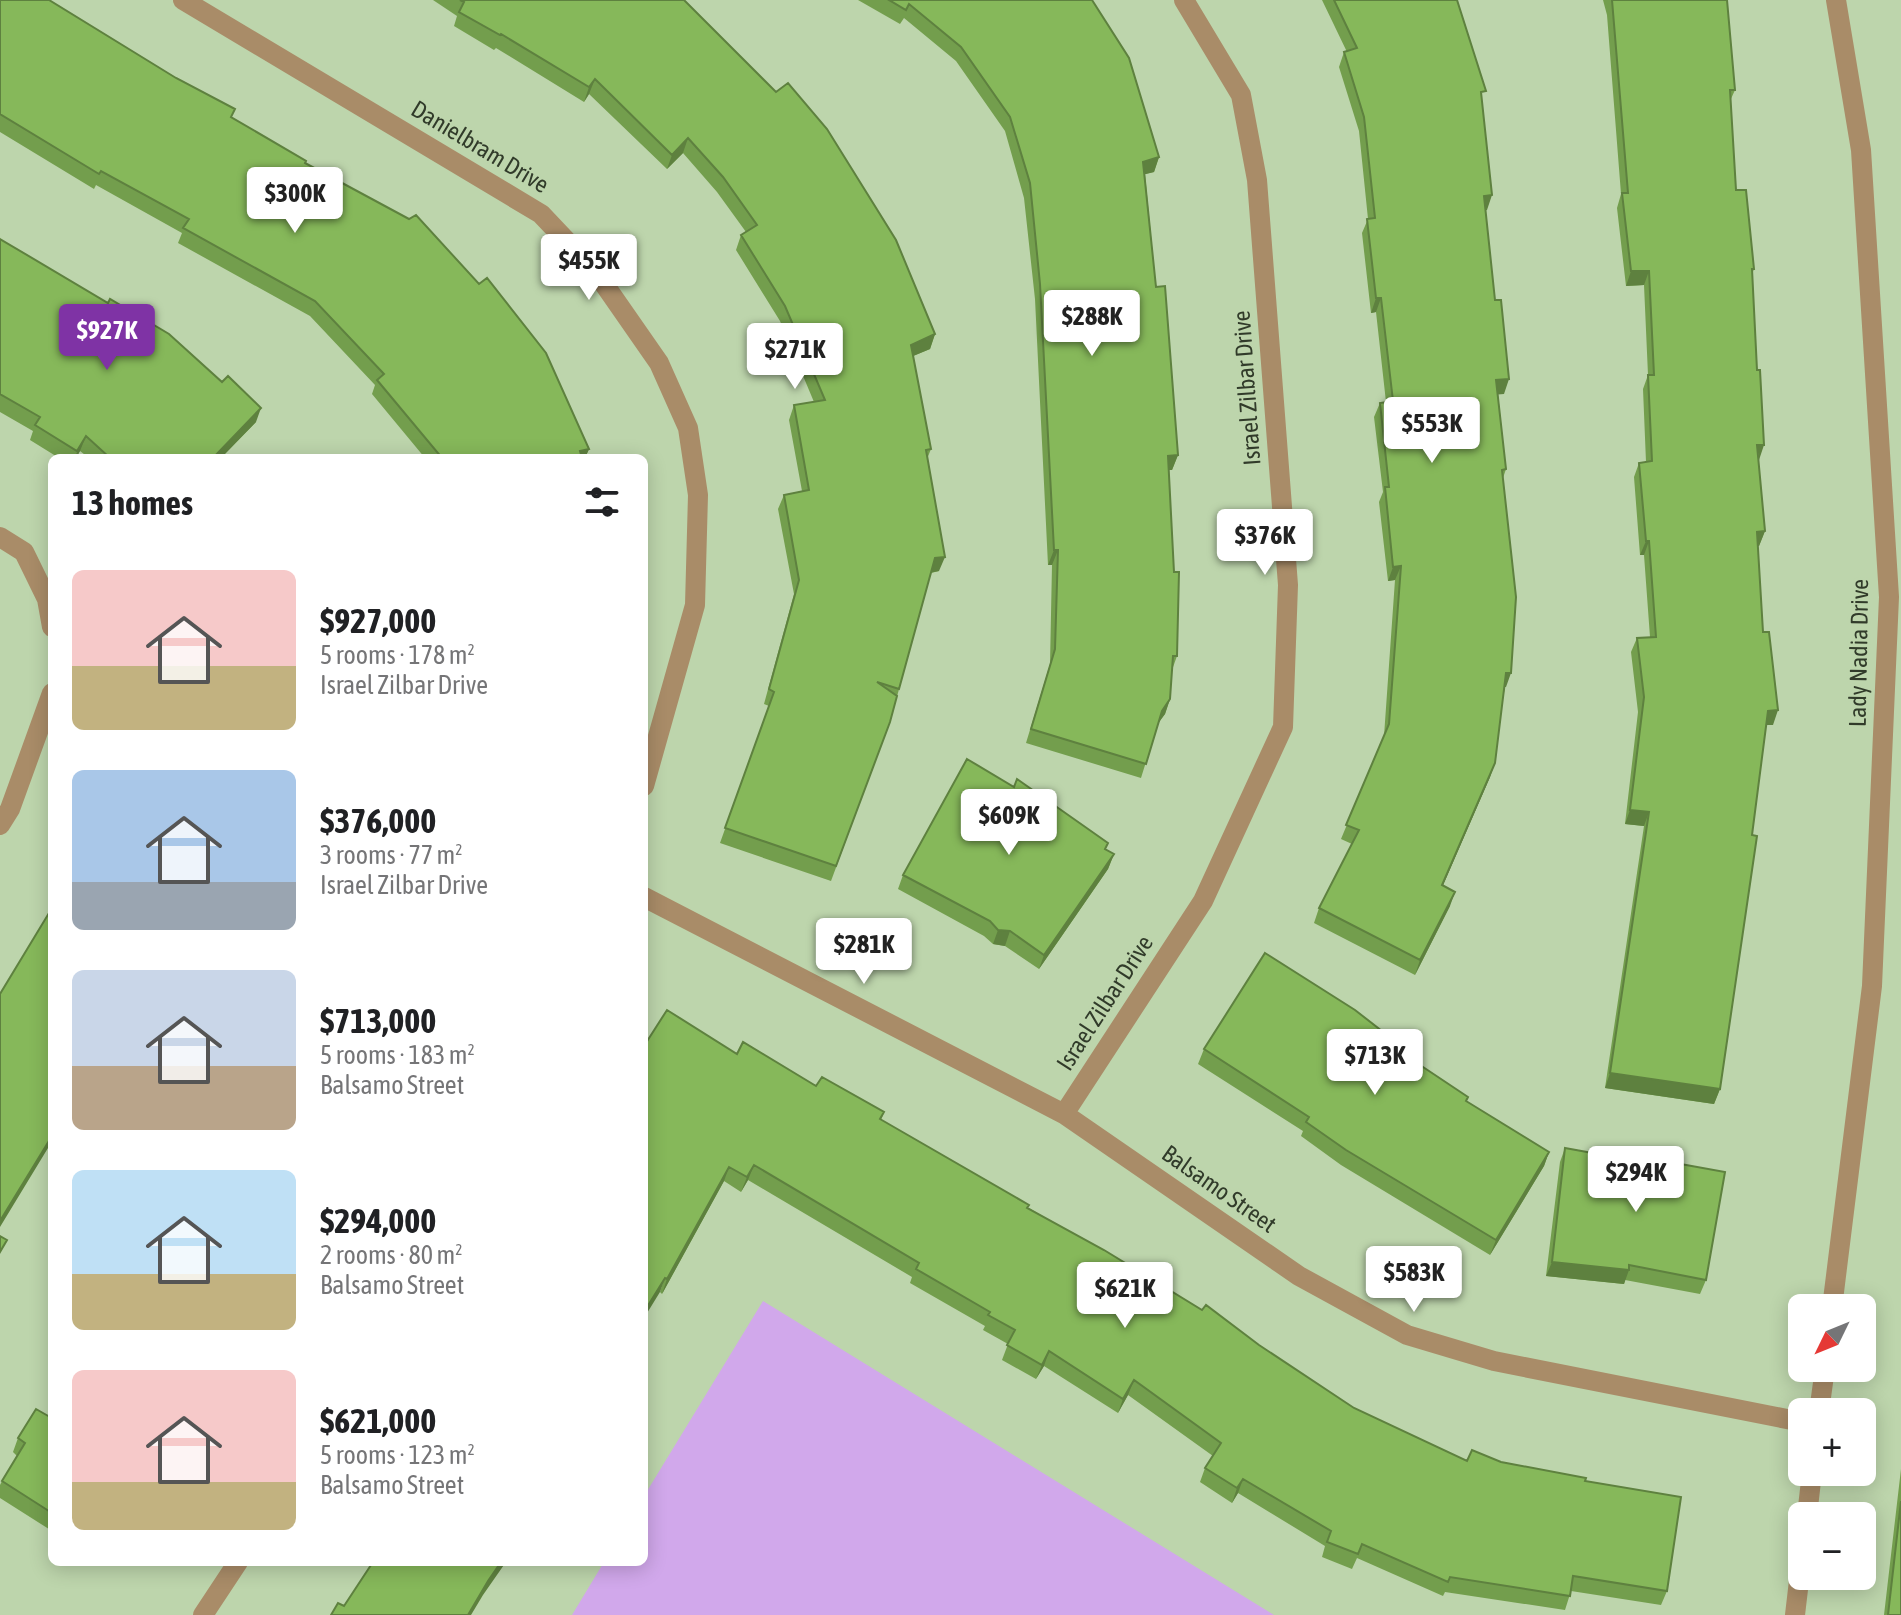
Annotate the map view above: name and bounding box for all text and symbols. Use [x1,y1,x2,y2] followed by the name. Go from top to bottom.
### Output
[407,95,554,198] street label: Danielbram Drive
[239,167,351,235] pin: $300K
[265,178,325,208] text: $300K
[533,234,645,302] pin: $455K
[559,245,619,275] text: $455K
[1036,290,1148,358] pin: $288K
[1062,301,1122,331] text: $288K
[51,304,163,372] pin: $927K
[1228,310,1265,466] street label: Israel Zilbar Drive
[77,315,137,345] text: $927K
[739,323,851,391] pin: $271K
[765,334,825,364] text: $271K
[1376,397,1488,465] pin: $553K
[1402,408,1462,438] text: $553K
[580,480,624,524] icon: filters
[72,483,193,522] text: 13 homes
[1209,509,1321,577] pin: $376K
[1235,520,1295,550] text: $376K
[1844,579,1873,727] street label: Lady Nadia Drive
[320,601,436,640] text: $927,000
[136,602,232,698] icon: home
[320,640,475,670] text: 5 rooms · 178 m²
[320,670,488,700] text: Israel Zilbar Drive
[953,789,1065,857] pin: $609K
[979,800,1039,830] text: $609K
[320,801,436,840] text: $376,000
[136,802,232,898] icon: home
[320,840,462,870] text: 3 rooms · 77 m²
[320,870,488,900] text: Israel Zilbar Drive
[808,918,920,986] pin: $281K
[834,929,894,959] text: $281K
[1051,930,1158,1075] street label: Israel Zilbar Drive
[320,1001,436,1040] text: $713,000
[136,1002,232,1098] icon: home
[1319,1029,1431,1097] pin: $713K
[320,1040,475,1070] text: 5 rooms · 183 m²
[1345,1040,1405,1070] text: $713K
[320,1070,464,1100] text: Balsamo Street
[1157,1139,1282,1238] street label: Balsamo Street
[1580,1146,1692,1214] pin: $294K
[1606,1157,1666,1187] text: $294K
[320,1201,436,1240] text: $294,000
[136,1202,232,1298] icon: home
[320,1240,462,1270] text: 2 rooms · 80 m²
[1358,1246,1470,1314] pin: $583K
[1384,1257,1444,1287] text: $583K
[1069,1262,1181,1330] pin: $621K
[320,1270,464,1300] text: Balsamo Street
[1095,1273,1155,1303] text: $621K
[1788,1294,1876,1382] north arrow
[1788,1294,1876,1590] map controls
[1788,1398,1876,1486] button: +
[320,1401,436,1440] text: $621,000
[136,1402,232,1498] icon: home
[320,1440,475,1470] text: 5 rooms · 123 m²
[320,1470,464,1500] text: Balsamo Street
[1788,1502,1876,1590] button: −

